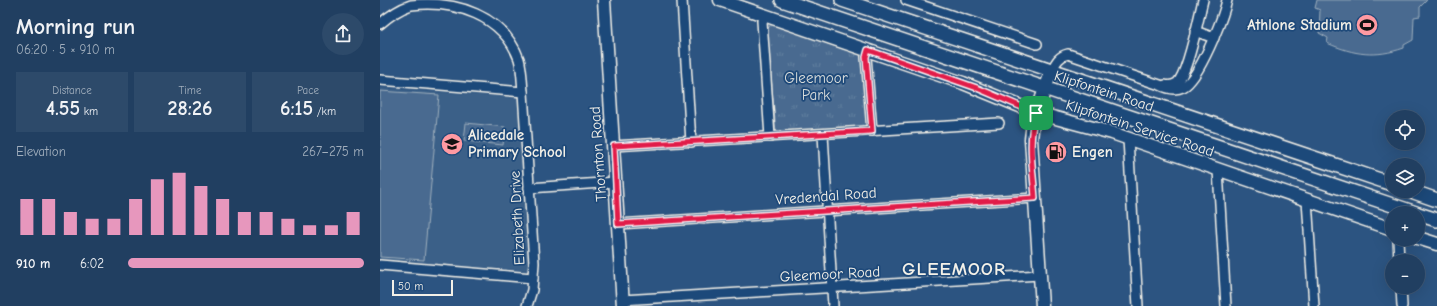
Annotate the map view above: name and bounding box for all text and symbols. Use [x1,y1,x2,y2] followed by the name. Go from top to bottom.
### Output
[1354,12,1380,38] sports icon: Athlone Stadium
[322,13,364,55] button: share
[16,14,135,40] text: Morning run
[1247,16,1352,34] place label: Athlone Stadium
[16,42,115,57] text: 06:20 · 5 × 910 m
[1052,66,1156,116] street label: Klipfontein Road
[784,69,848,104] park label: Gleemoor Park
[52,84,92,97] text: Distance
[179,84,201,97] text: Time
[297,84,319,97] text: Pace
[1019,96,1053,130] pin
[1064,96,1216,160] street label: Klipfontein Service Road
[46,97,80,120] text: 4.55
[168,97,212,120] text: 28:26
[280,97,313,120] text: 6:15
[1025,102,1047,124] icon: arrive
[80,105,98,118] text: km
[313,105,336,118] text: /km
[586,106,610,202] street label: Thornton Road
[1385,110,1425,294] map controls
[1385,110,1425,150] button: locate
[468,126,566,161] place label: Alicedale Primary School
[439,131,465,157] school or university icon: Alicedale Primary School
[1043,139,1069,165] fuel station icon: Engen
[1072,143,1113,161] place label: Engen
[16,144,66,159] text: Elevation
[302,144,364,159] text: 267–275 m
[1385,158,1425,198] button: layers
[506,170,528,266] street label: Elizabeth Drive
[775,183,877,209] street label: Vredendal Road
[1385,206,1425,246] button: +
[1385,254,1425,294] button: −
[16,256,50,271] text: 910 m
[80,256,104,271] text: 6:02
[902,258,1006,280] district label: GLEEMOOR
[779,262,881,286] street label: Gleemoor Road
[392,278,453,297] scale bar
[398,280,423,293] text: 50 m

